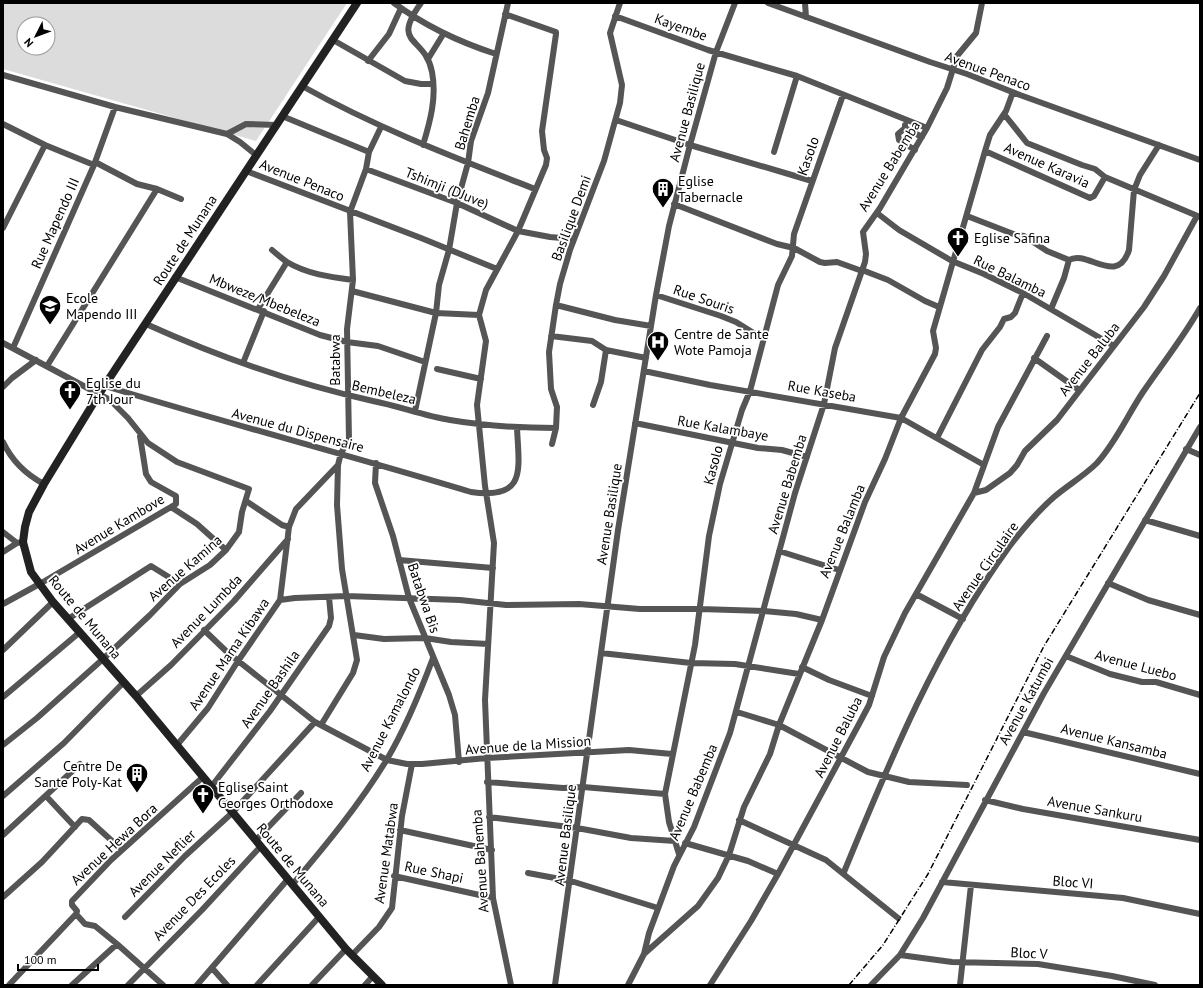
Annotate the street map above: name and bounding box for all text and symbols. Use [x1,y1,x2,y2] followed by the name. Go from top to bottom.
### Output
[652,9,710,45] street label: Kayembe
[16,16,56,56] north arrow
[21,35,36,50] text: N
[943,47,1033,95] street label: Avenue Penaco
[665,60,709,164] street label: Avenue Basilique
[450,94,484,152] street label: Bahemba
[854,117,924,214] street label: Avenue Babemba
[793,134,823,178] street label: Kasolo
[1001,138,1093,192] street label: Avenue Karavia
[257,155,347,205] street label: Avenue Penaco
[403,163,491,213] street label: Tshimji (DJuve)
[678,172,743,206] place label: Eglise Tabernacle
[547,173,595,263] street label: Basilique Demi
[27,175,83,271] street label: Rue Mapendo III
[650,176,676,209] building icon: Eglise Tabernacle
[149,191,221,289] street label: Route de Munana
[945,225,971,258] church icon: Eglise Safina
[974,229,1050,247] place label: Eglise Safina
[971,251,1049,301] street label: Rue Balamba
[207,269,323,331] street label: Mbweze/Mbebeleza
[671,280,737,318] street label: Rue Souris
[66,289,137,323] place label: Ecole Mapendo III
[37,293,63,326] school or university icon: Ecole Mapendo III
[1055,318,1123,399] street label: Avenue Baluba
[674,325,769,359] place label: Centre de Sante Wote Pamoja
[645,329,671,362] hospital icon: Centre de Sante Wote Pamoja
[326,334,344,386] street label: Batabwa
[86,374,141,408] place label: Eglise du 7th Jour
[350,376,418,408] street label: Bembeleza
[786,376,858,406] street label: Rue Kaseba
[57,378,83,411] church icon: Eglise du 7th Jour
[230,404,366,456] street label: Avenue du Dispensaire
[676,411,770,445] street label: Rue Kalambaye
[763,432,811,536] street label: Avenue Babemba
[699,443,727,487] street label: Kasolo
[592,462,626,566] street label: Avenue Basilique
[815,481,869,580] street label: Avenue Balamba
[70,490,168,558] street label: Avenue Kambove
[948,518,1022,614] street label: Avenue Circulaire
[144,531,226,605] street label: Avenue Kamina
[404,561,444,636] street label: Batabwa Bis
[166,570,246,652] street label: Avenue Lumbda
[45,571,125,663] street label: Route de Munana
[185,594,273,714] street label: Avenue Mama Kibawa
[1093,645,1179,685] street label: Avenue Luebo
[237,647,303,731] street label: Avenue Bashila
[994,654,1058,748] street label: Avenue Katumbi
[356,664,424,774] street label: Avenue Kamalondo
[810,693,866,781] street label: Avenue Baluba
[1059,719,1169,763] street label: Avenue Kansamba
[464,732,592,758] street label: Avenue de la Mission
[665,741,721,843] street label: Avenue Babemba
[34,757,122,791] place label: Centre De Sante Poly-Kat
[124,761,150,794] building icon: Centre De Sante Poly-Kat
[218,778,333,812] place label: Eglise Saint Georges Orthodoxe
[190,782,216,815] church icon: Eglise Saint Georges Orthodoxe
[550,783,580,887] street label: Avenue Basilique
[1046,792,1144,826] street label: Avenue Sankuru
[67,799,161,889] street label: Avenue Hewa Bora
[370,801,402,905] street label: Avenue Matabwa
[467,809,493,913] street label: Avenue Bahemba
[253,819,333,911] street label: Route de Munana
[125,825,200,900] street label: Avenue Neflier
[149,852,239,944] street label: Avenue Des Ecoles
[403,857,465,887] street label: Rue Shapi
[1052,872,1094,892] street label: Bloc VI
[1010,943,1048,963] street label: Bloc V
[18,946,98,972] scale bar
[24,952,57,967] text: 100 m

